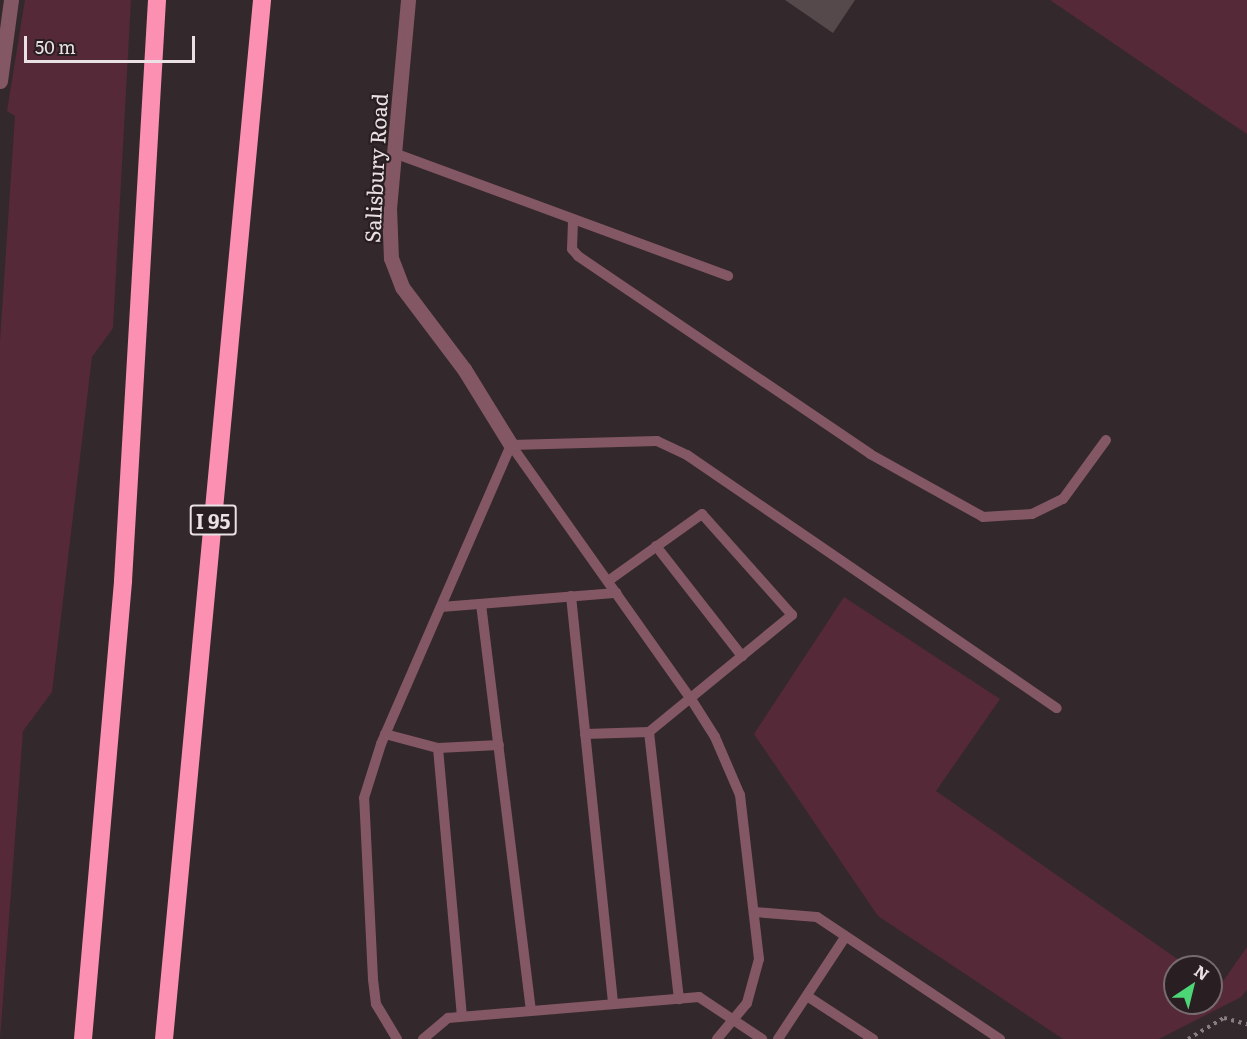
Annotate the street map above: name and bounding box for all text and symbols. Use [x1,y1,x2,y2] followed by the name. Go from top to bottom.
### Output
[27,24,198,62] scale bar
[35,33,76,60] text: 50 m
[358,92,392,244] street label: Salisbury Road
[189,503,237,537] road number: I 95
[1163,955,1223,1015] north arrow
[1190,958,1215,986] text: N

